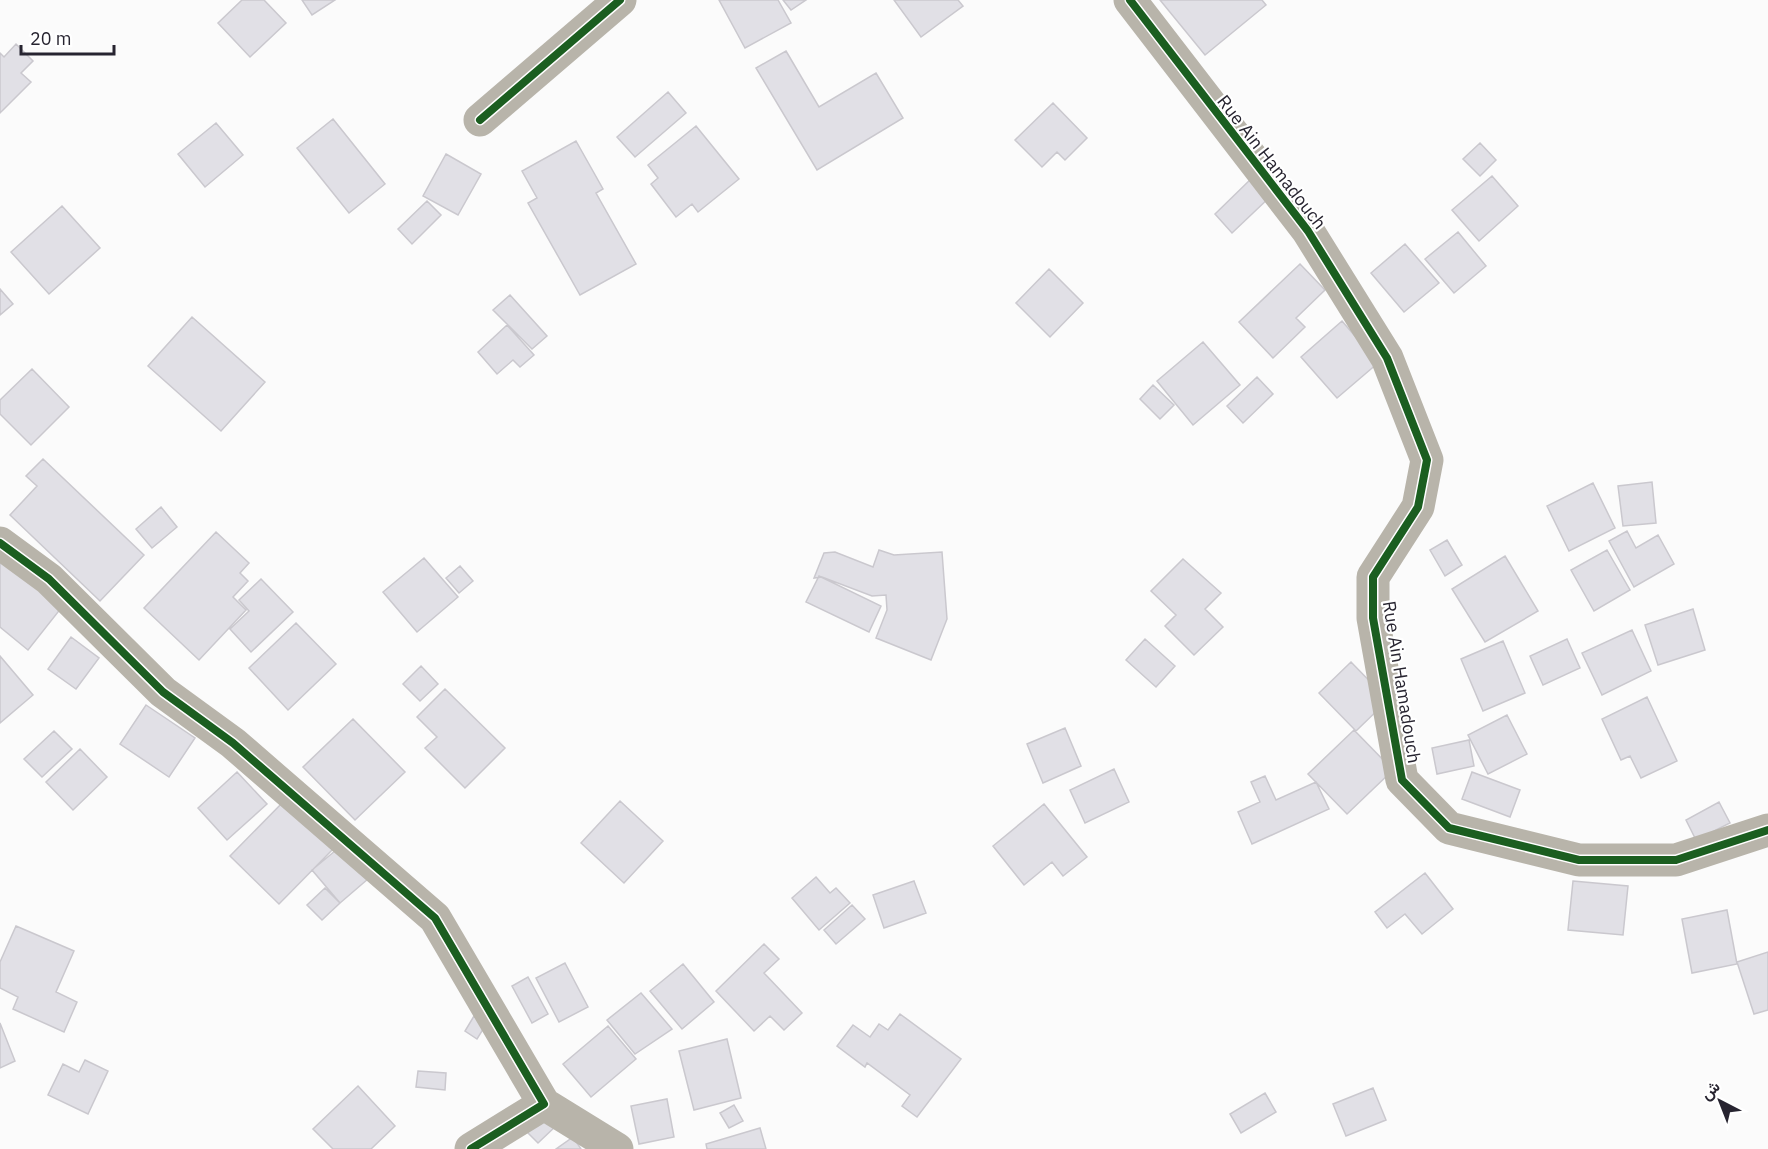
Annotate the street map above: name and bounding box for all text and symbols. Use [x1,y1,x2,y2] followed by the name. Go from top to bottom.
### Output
[21,18,114,56] scale bar
[30,27,72,50] text: 20 m
[1212,90,1332,234] street label: Rue Ain Hamadouch
[1378,599,1426,765] street label: Rue Ain Hamadouch
[1690,1071,1750,1131] north arrow
[1696,1076,1724,1104] text: ش

